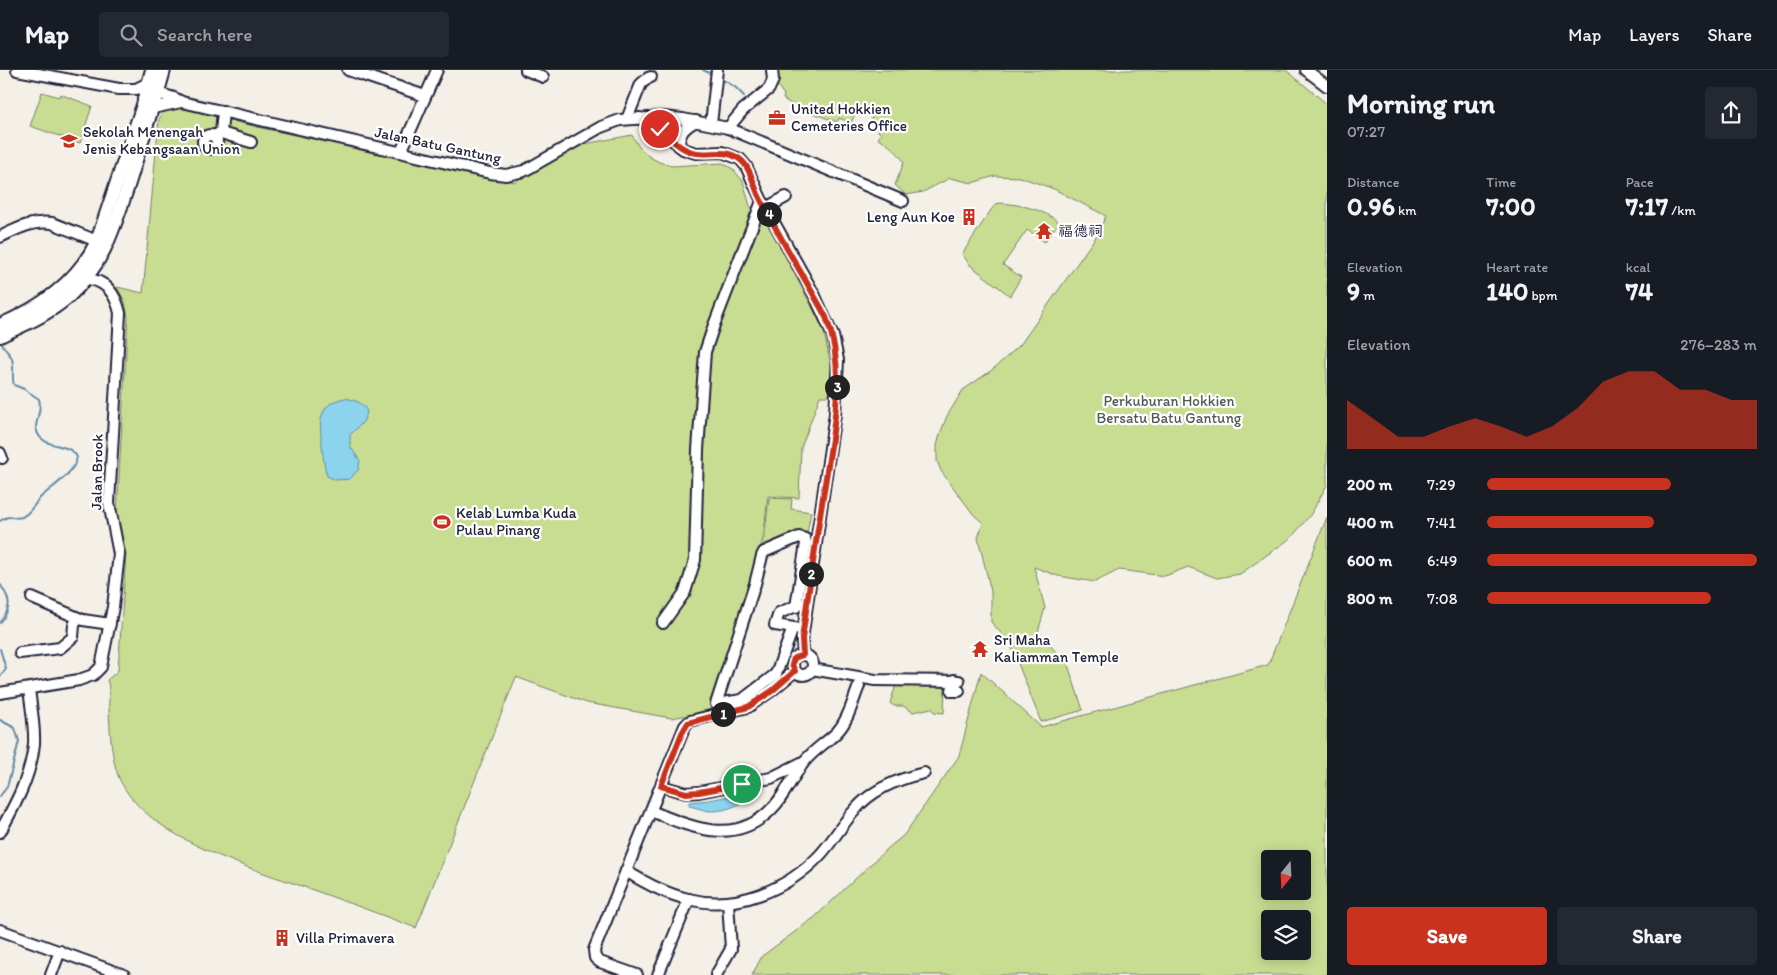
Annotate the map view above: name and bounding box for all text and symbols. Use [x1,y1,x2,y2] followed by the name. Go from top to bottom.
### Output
[99,12,449,57] search box
[25,20,69,49] text: Map
[117,21,145,49] icon: search
[157,23,252,46] text: Search here
[1568,24,1601,46] text: Map
[1629,24,1679,46] text: Layers
[1707,24,1752,46] text: Share
[1347,86,1495,120] text: Morning run
[1705,87,1757,139] button: share
[791,100,907,135] place label: United Hokkien Cemeteries Office
[639,108,681,150] pin
[767,108,787,128] office icon: United Hokkien Cemeteries Office
[646,115,674,143] icon: check
[1347,122,1385,141] text: 07:27
[83,123,240,158] place label: Sekolah Menengah Jenis Kebangsaan Union
[373,123,503,167] street label: Jalan Batu Gantung
[59,131,79,151] school or university icon: Sekolah Menengah Jenis Kebangsaan Union
[1347,174,1399,191] text: Distance
[1486,174,1516,191] text: Time
[1626,174,1654,191] text: Pace
[1347,191,1395,221] text: 0.96
[1486,191,1536,221] text: 7:00
[1626,191,1668,221] text: 7:17
[756,202,782,226] pin: 4
[1395,202,1417,219] text: km
[1668,202,1696,219] text: /km
[765,206,774,223] text: 4
[959,207,979,227] building icon: Leng Aun Koe
[867,208,955,226] place label: Leng Aun Koe
[1034,221,1054,241] temple icon: 福德祠
[1058,222,1103,240] place label: 福德祠
[1347,259,1403,276] text: Elevation
[1486,259,1548,276] text: Heart rate
[1626,259,1651,276] text: kcal
[1347,276,1360,306] text: 9
[1486,276,1528,306] text: 140
[1626,276,1653,306] text: 74
[1360,287,1375,304] text: m
[1528,287,1557,304] text: bpm
[1347,335,1411,354] text: Elevation
[1680,335,1757,354] text: 276–283 m
[824,374,850,400] pin: 3
[834,379,841,396] text: 3
[1096,392,1242,427] park label: Perkuburan Hokkien Bersatu Batu Gantung
[87,433,107,510] street label: Jalan Brook
[1347,475,1392,494] text: 200 m
[1427,475,1456,494] text: 7:29
[456,504,577,539] place label: Kelab Lumba Kuda Pulau Pinang
[432,512,452,532] sports icon: Kelab Lumba Kuda Pulau Pinang
[1347,513,1393,532] text: 400 m
[1427,513,1456,532] text: 7:41
[1347,551,1392,570] text: 600 m
[1427,551,1457,570] text: 6:49
[798,562,824,586] pin: 2
[808,566,815,583] text: 2
[1347,589,1393,608] text: 800 m
[1427,589,1457,608] text: 7:08
[994,631,1119,666] place label: Sri Maha Kaliamman Temple
[970,639,990,659] temple icon: Sri Maha Kaliamman Temple
[710,702,736,726] pin: 1
[720,706,727,723] text: 1
[721,763,763,805] pin
[728,770,756,798] icon: arrive
[1261,850,1311,900] north arrow
[1261,850,1311,960] map controls
[1347,907,1547,965] button: Save
[1557,907,1757,965] button: Share
[1261,910,1311,960] button: layers
[272,928,292,948] building icon: Villa Primavera
[296,929,395,947] place label: Villa Primavera

